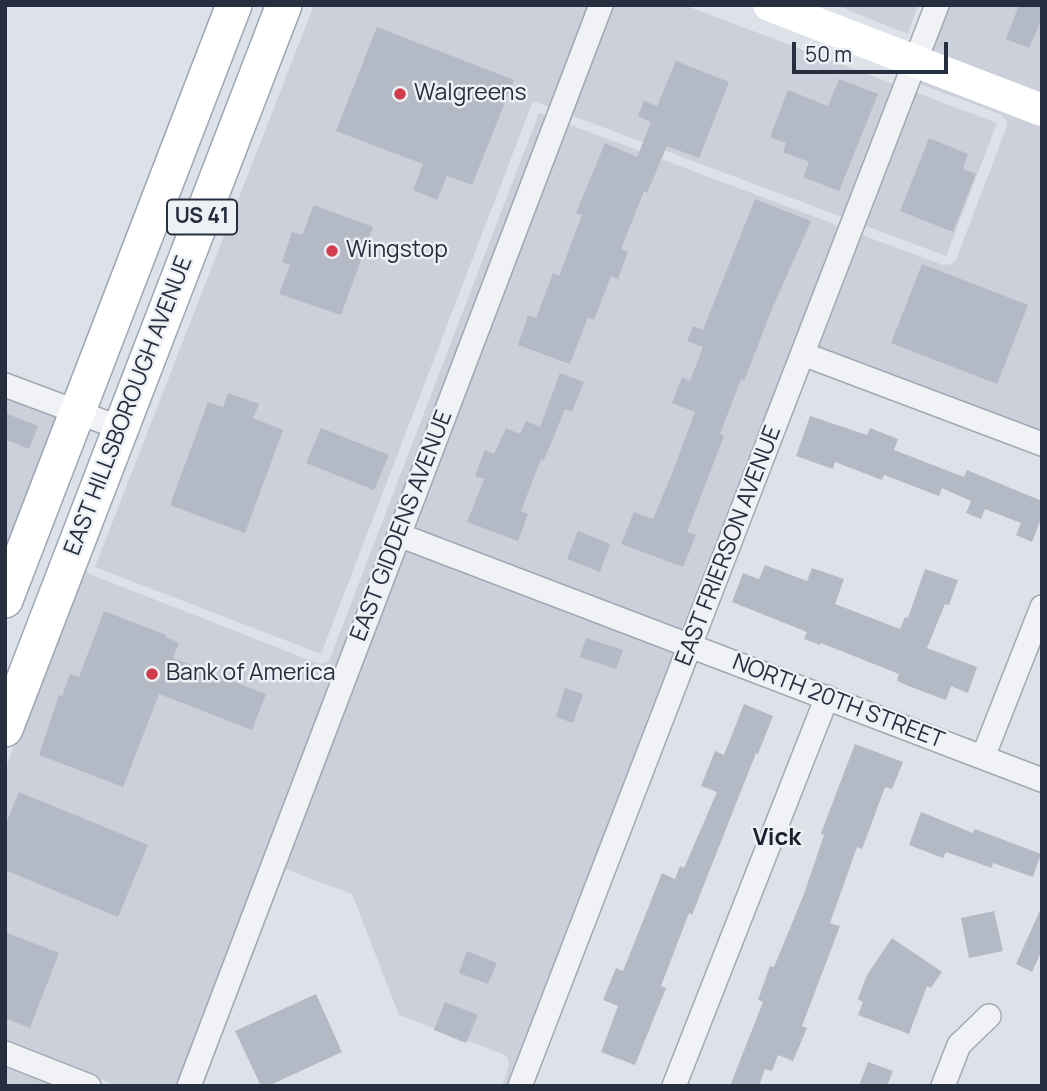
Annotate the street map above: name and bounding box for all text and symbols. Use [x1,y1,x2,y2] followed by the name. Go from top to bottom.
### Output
[795,28,951,72] scale bar
[805,40,852,68] text: 50 m
[414,80,527,108] place label: Walgreens
[392,86,408,102] marker: Walgreens
[167,200,237,234] road number: US 41
[346,237,448,265] place label: Wingstop
[324,243,340,259] marker: Wingstop
[59,253,199,559] street label: EAST HILLSBOROUGH AVENUE
[345,407,459,645] street label: EAST GIDDENS AVENUE
[670,422,788,670] street label: EAST FRIERSON AVENUE
[728,649,948,755] street label: NORTH 20TH STREET
[166,660,335,688] place label: Bank of America
[144,666,160,682] marker: Bank of America
[753,824,801,852] district label: Vick

